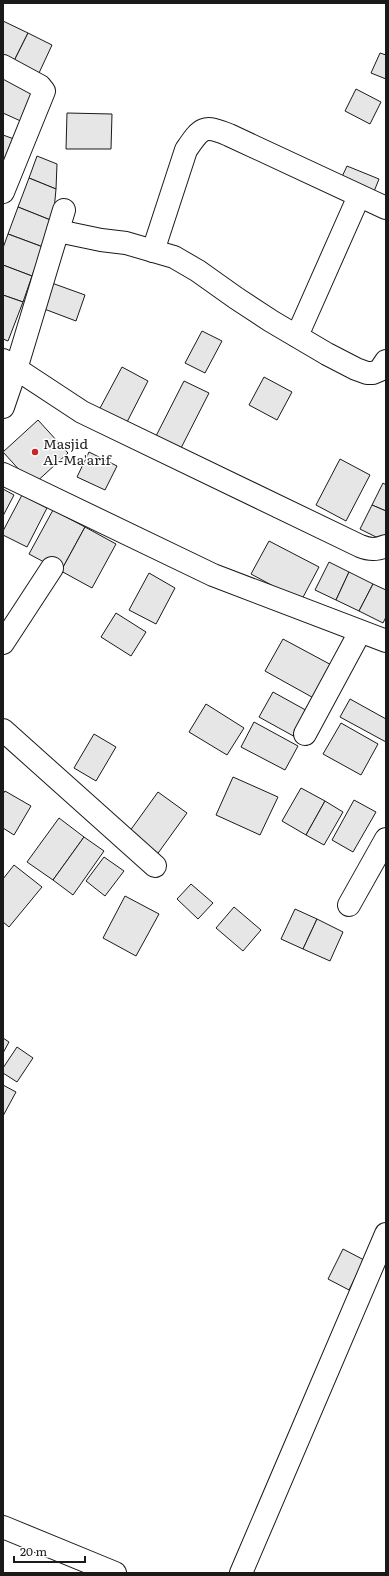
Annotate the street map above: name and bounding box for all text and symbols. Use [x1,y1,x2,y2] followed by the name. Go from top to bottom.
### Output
[43,433,113,469] place label: Masjid Al-Ma'arif
[30,447,40,457] marker: Masjid Al-Ma'arif
[14,1538,85,1564] scale bar
[20,1542,47,1560] text: 20 m

